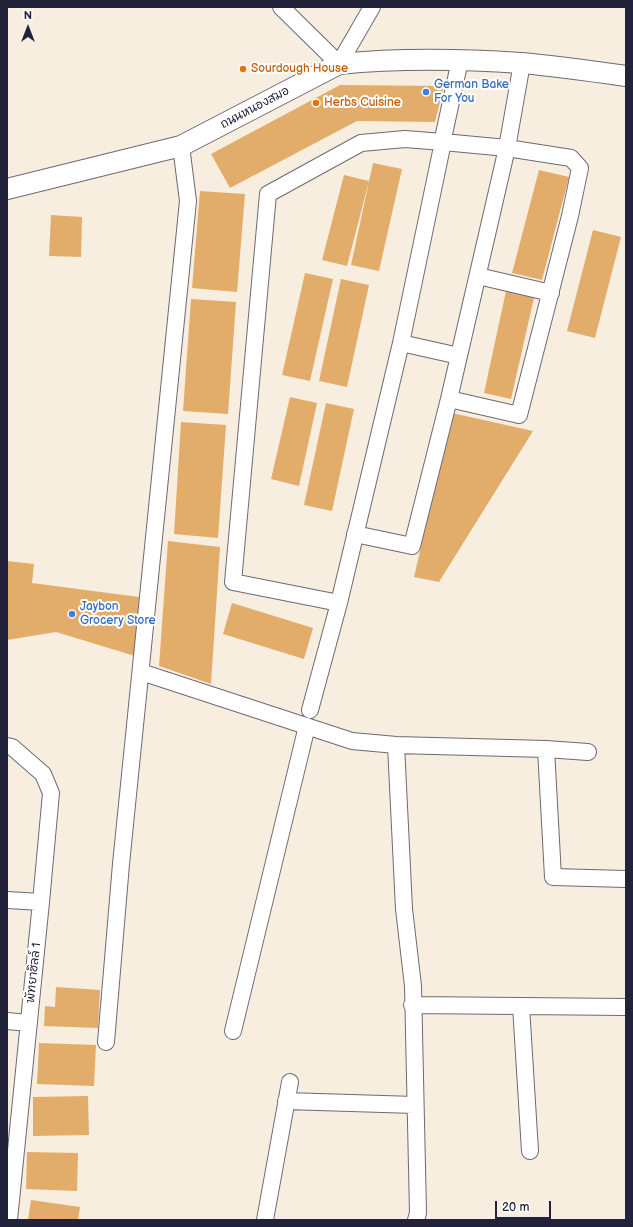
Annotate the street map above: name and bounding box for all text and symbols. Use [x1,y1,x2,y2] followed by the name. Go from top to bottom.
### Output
[8,8,48,48] north arrow
[24,9,32,22] text: N
[251,62,348,76] place label: Sourdough House
[238,64,248,74] marker: Sourdough House
[434,78,509,106] place label: German Bake For You
[218,84,292,132] street label: ถนนหนองสมอ
[421,87,431,97] marker: German Bake For You
[324,96,401,110] place label: Herbs Cuisine
[311,98,321,108] marker: Herbs Cuisine
[80,600,156,628] place label: Jaybon Grocery Store
[67,609,77,619] marker: Jaybon Grocery Store
[24,942,44,1004] street label: พัทยาฮิลล์ 1
[497,1193,553,1219] scale bar
[502,1200,529,1215] text: 20 m

